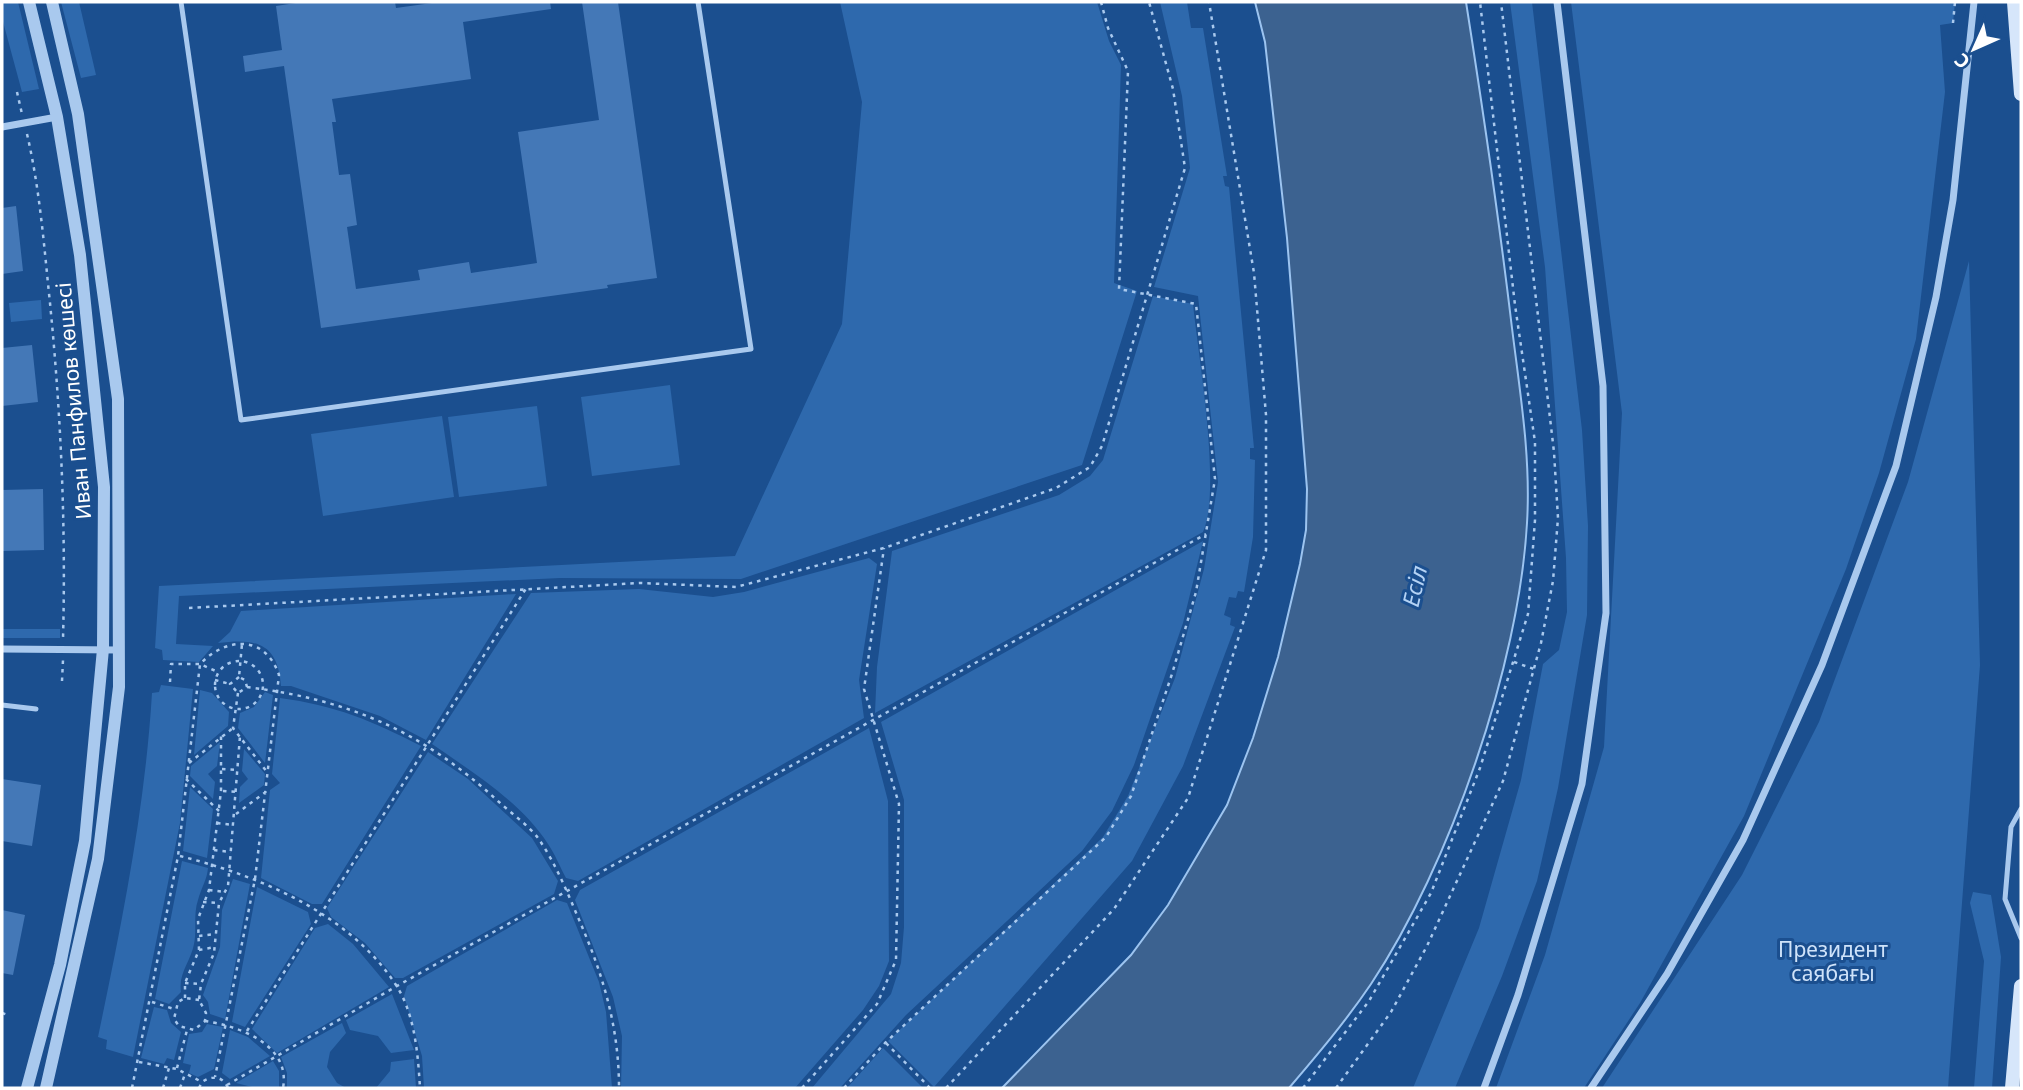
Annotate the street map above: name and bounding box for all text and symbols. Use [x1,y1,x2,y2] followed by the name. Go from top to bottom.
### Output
[1939,14,2009,84] north arrow
[1948,47,1976,75] text: С
[49,281,97,521] street label: Иван Панфилов көшесі
[1394,562,1434,609] water label: Есіл
[1778,935,1888,987] park label: Президент саябағы

